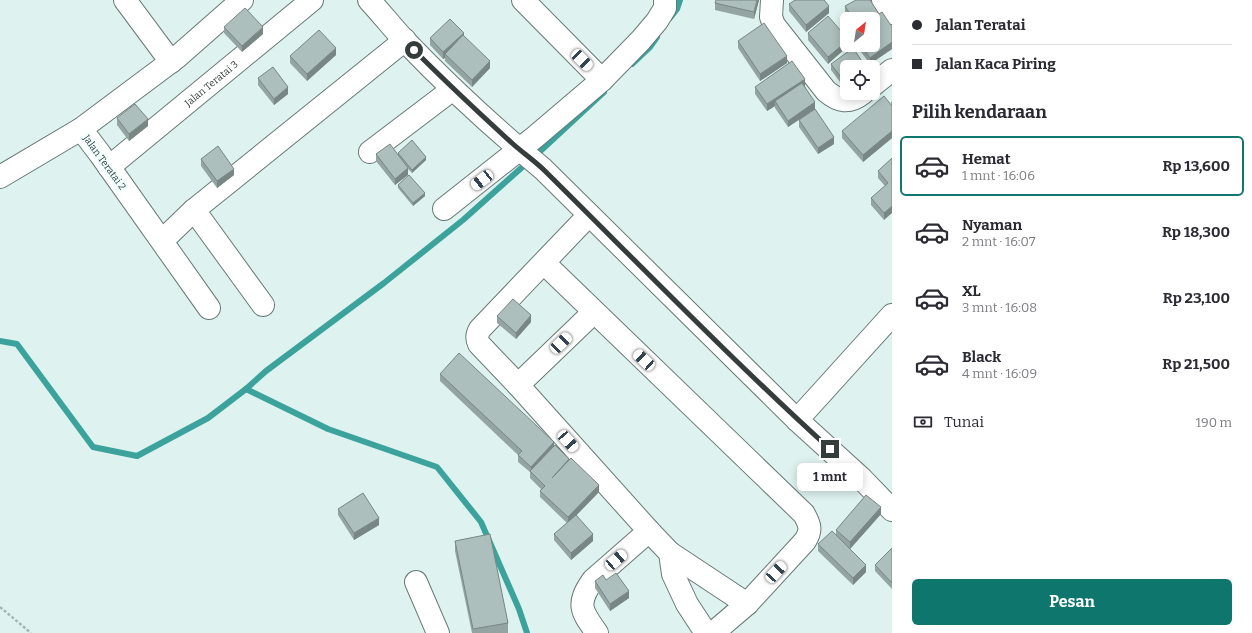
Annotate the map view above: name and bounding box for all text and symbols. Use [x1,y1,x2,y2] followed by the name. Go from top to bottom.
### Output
[840,12,880,52] north arrow
[840,12,880,100] map controls
[936,16,1025,34] text: Jalan Teratai
[405,41,423,59] route start
[569,47,595,73] car
[936,55,1056,73] text: Jalan Kaca Piring
[182,58,241,110] street label: Jalan Teratai 3
[840,60,880,100] button: locate
[912,101,1047,123] text: Pilih kendaraan
[80,132,128,192] street label: Jalan Teratai 2
[914,148,950,184] icon: car
[962,150,1011,168] text: Hemat
[1162,157,1230,175] text: Rp 13,600
[469,168,495,192] car
[962,168,1035,183] text: 1 mnt · 16:06
[914,214,950,250] icon: car
[962,216,1022,234] text: Nyaman
[1162,223,1230,241] text: Rp 18,300
[962,234,1035,249] text: 2 mnt · 16:07
[914,280,950,316] icon: car
[962,282,981,300] text: XL
[1163,289,1230,307] text: Rp 23,100
[962,300,1037,315] text: 3 mnt · 16:08
[548,330,574,356] car
[914,346,950,382] icon: car
[631,347,657,373] car
[962,348,1001,366] text: Black
[1162,355,1230,373] text: Rp 21,500
[962,366,1037,381] text: 4 mnt · 16:09
[912,411,934,433] icon: cash
[944,413,984,431] text: Tunai
[1196,415,1232,430] text: 190 m
[556,428,580,454] car
[821,440,839,458] route end
[797,463,863,491] callout: 1 mnt
[813,469,847,484] text: 1 mnt
[603,548,629,572] car
[763,559,789,585] car
[912,579,1232,625] button: Pesan

